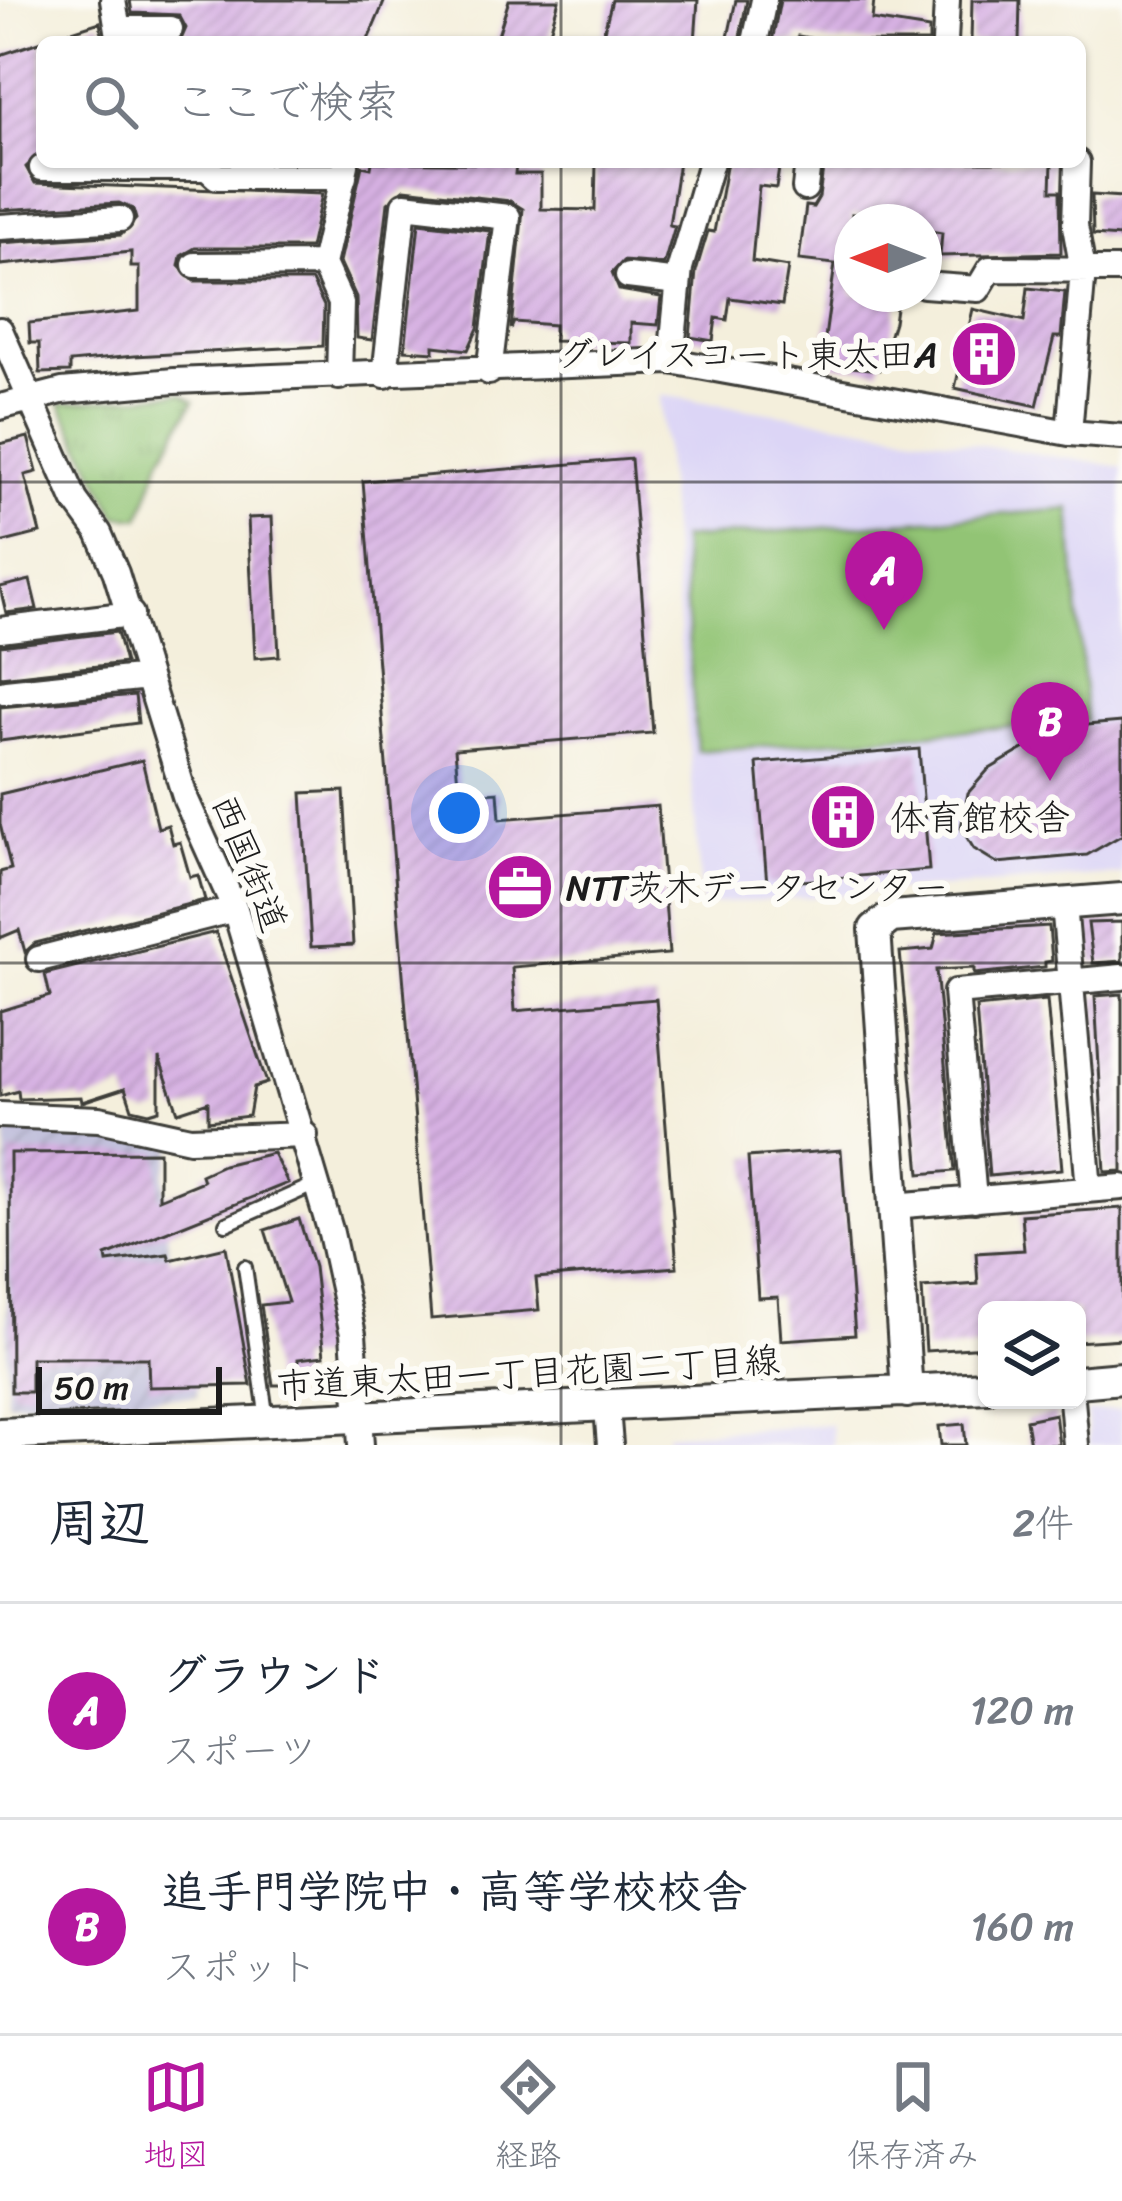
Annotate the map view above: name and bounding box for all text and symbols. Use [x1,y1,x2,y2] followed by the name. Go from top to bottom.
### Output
[36,36,1086,168] search box
[174,62,399,142] text: ここで検索
[78,69,144,135] icon: search
[834,204,942,312] north arrow
[949,319,1019,389] building icon: グレイスコート東太田A
[557,323,938,387] place label: グレイスコート東太田A
[845,531,923,630] pin: A
[1011,682,1089,781] pin: B
[808,782,878,852] building icon: 体育館校舎
[429,783,489,843] your location
[192,785,306,942] street label: 西国街道
[890,786,1070,850] place label: 体育館校舎
[485,852,555,922] office icon: NTT茨木データセンター
[566,856,949,920] place label: NTT茨木データセンター
[978,1301,1086,1409] map controls
[978,1301,1086,1409] button: layers
[275,1328,781,1418] street label: 市道東太田一丁目花園二丁目線
[54,1359,129,1417] text: 50 m
[36,1361,222,1414] scale bar
[48,1478,150,1568] text: 周辺
[1012,1489,1074,1558] text: 2件
[162,1636,387,1716] text: グラウンド
[74,1676,100,1745] text: A
[970,1676,1074,1745] text: 120 m
[162,1716,317,1785] text: スポーツ
[162,1852,747,1932] text: 追手門学院中・高等学校校舎
[75,1892,99,1961] text: B
[970,1892,1074,1961] text: 160 m
[162,1932,318,2001] text: スポット
[143,2054,209,2184] tab: 地図
[495,2054,561,2184] tab: 経路
[847,2054,979,2184] tab: 保存済み

